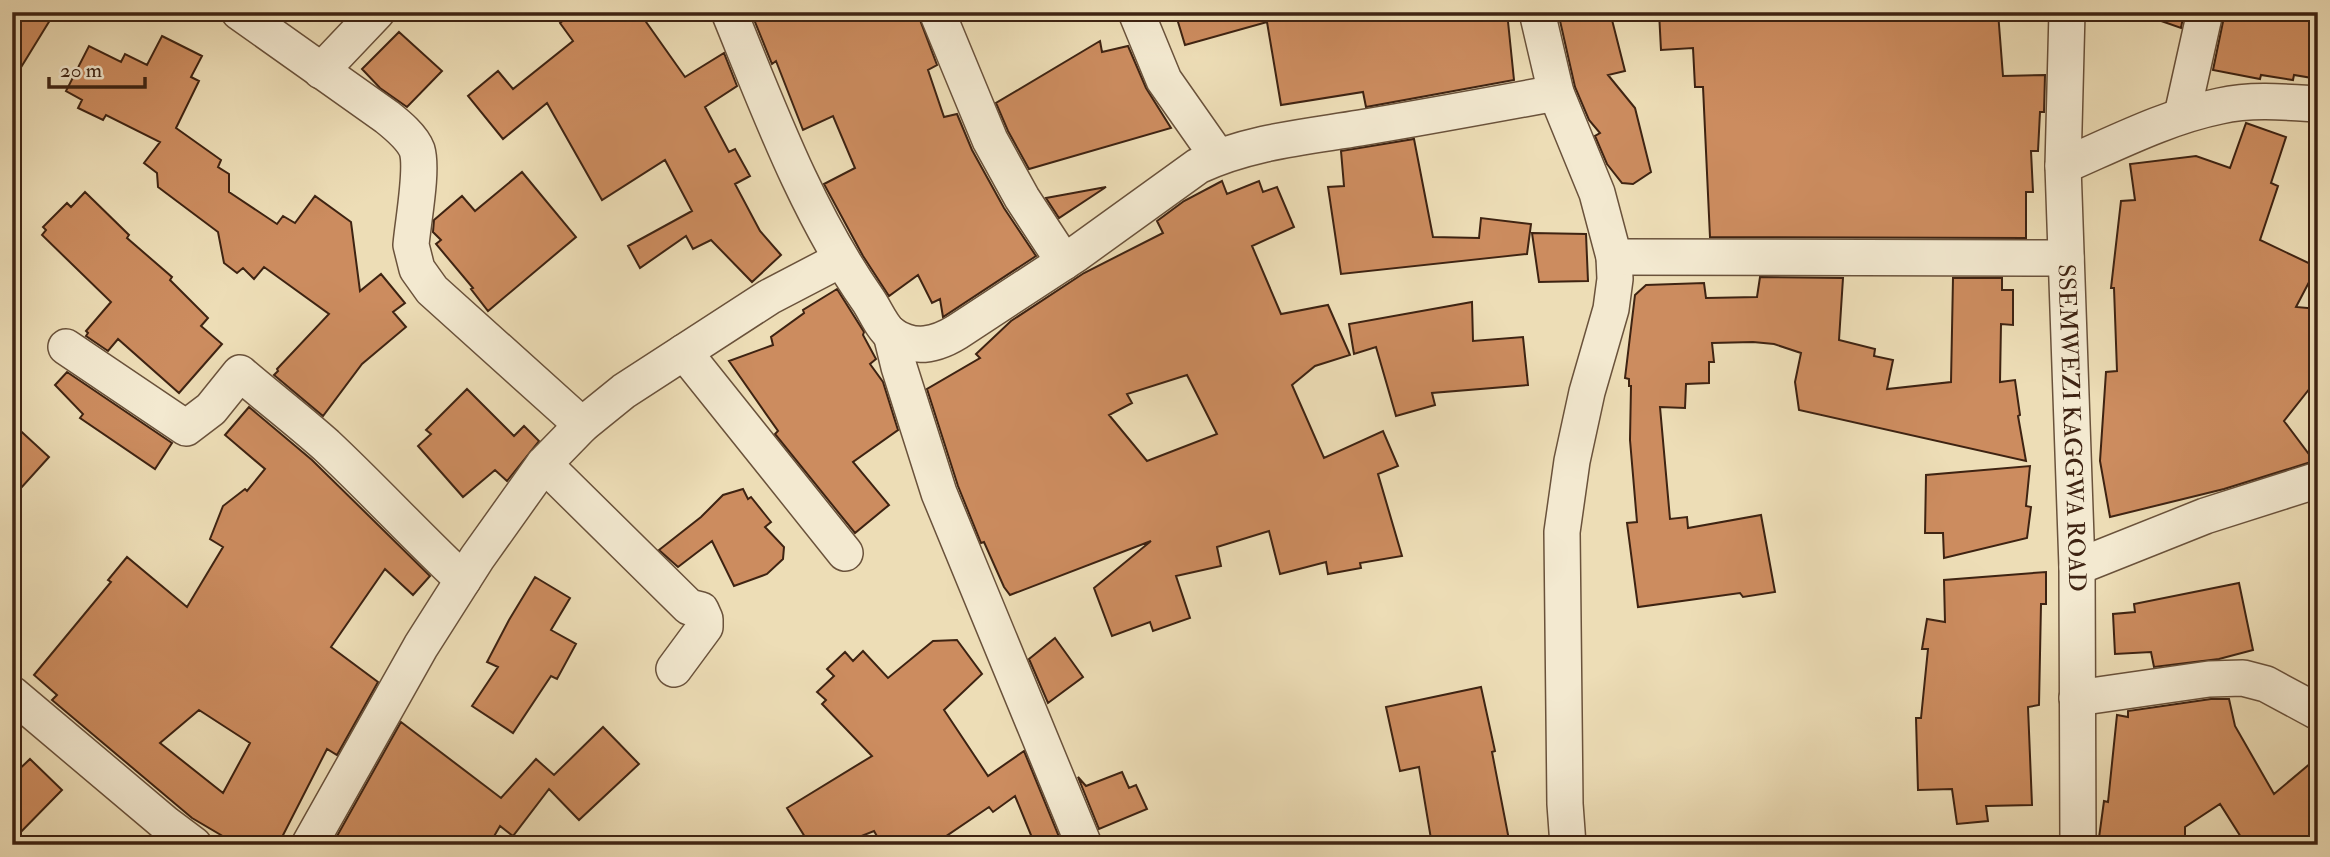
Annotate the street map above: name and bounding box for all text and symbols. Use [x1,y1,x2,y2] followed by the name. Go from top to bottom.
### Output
[49,46,145,90] scale bar
[60,57,102,84] text: 20 m
[2051,263,2093,592] street label: SSEMWEZI KAGGWA ROAD

